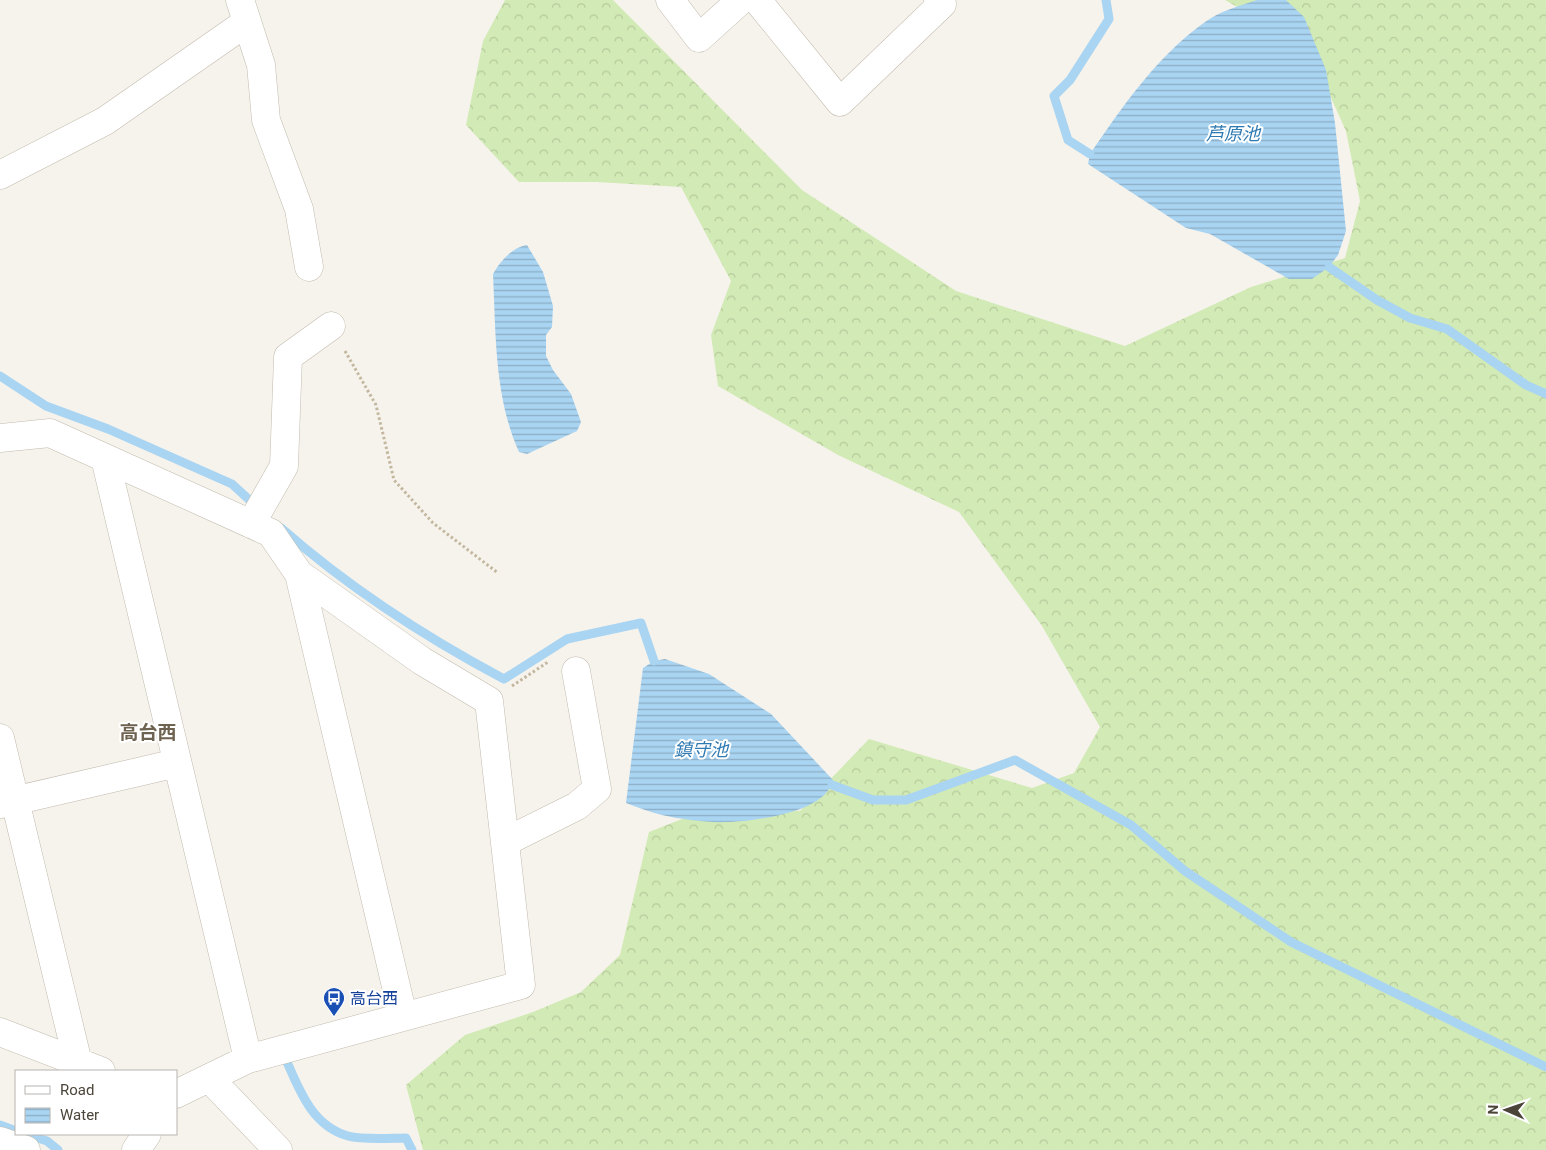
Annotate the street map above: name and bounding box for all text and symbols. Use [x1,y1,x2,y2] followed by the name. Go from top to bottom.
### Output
[1206,123,1262,144] water label: 芦原池
[119,721,177,744] district label: 高台西
[674,739,730,760] water label: 鎮守池
[322,986,346,1017] bus stop icon: 高台西
[350,989,398,1008] place label: 高台西
[15,1070,178,1135] legend
[60,1081,94,1099] text: Road
[1481,1085,1531,1135] north arrow
[1485,1104,1501,1115] text: N
[60,1106,99,1124] text: Water

